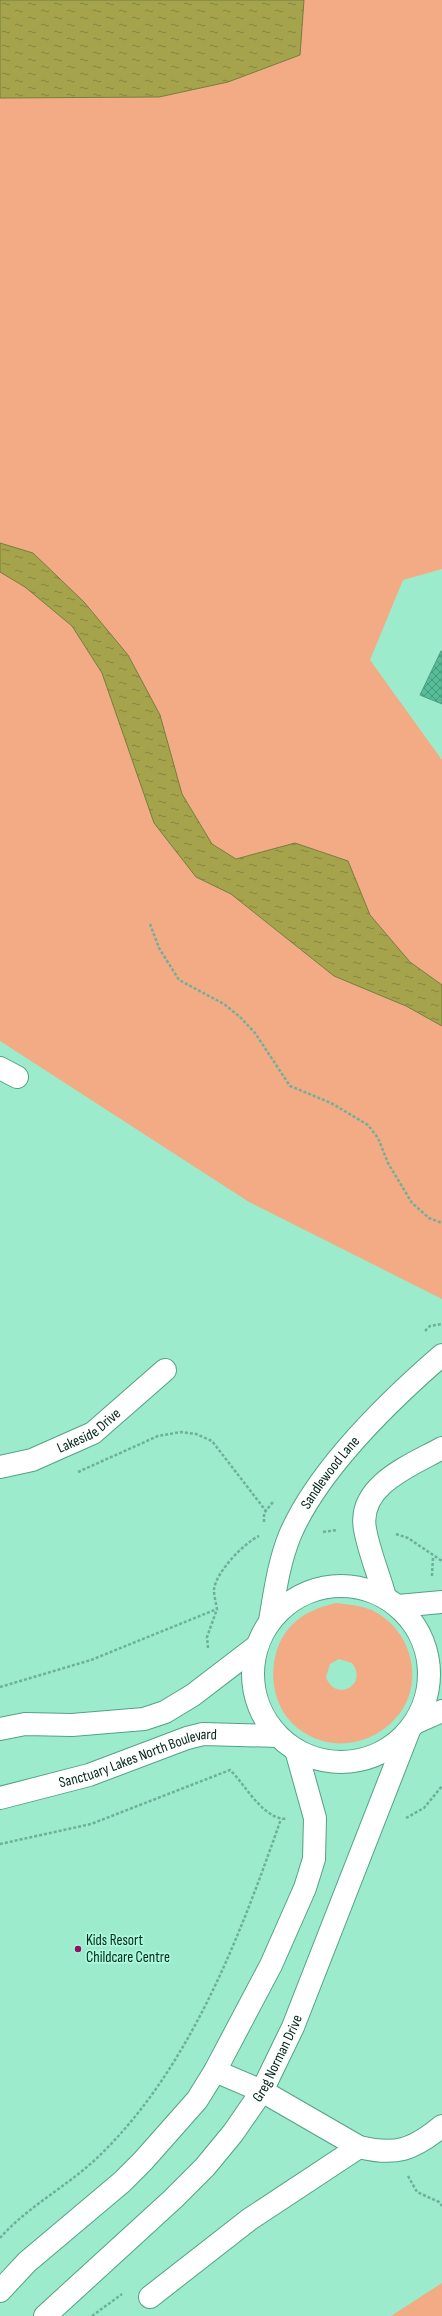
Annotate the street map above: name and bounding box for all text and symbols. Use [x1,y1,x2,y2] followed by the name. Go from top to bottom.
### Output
[54,1404,125,1458] street label: Lakeside Drive
[296,1432,364,1513] street label: Sandlewood Lane
[57,1725,217,1792] street label: Sanctuary Lakes North Boulevard
[86,1931,170,1967] place label: Kids Resort Childcare Centre
[73,1944,83,1954] marker: Kids Resort Childcare Centre
[248,2012,307,2106] street label: Greg Norman Drive

